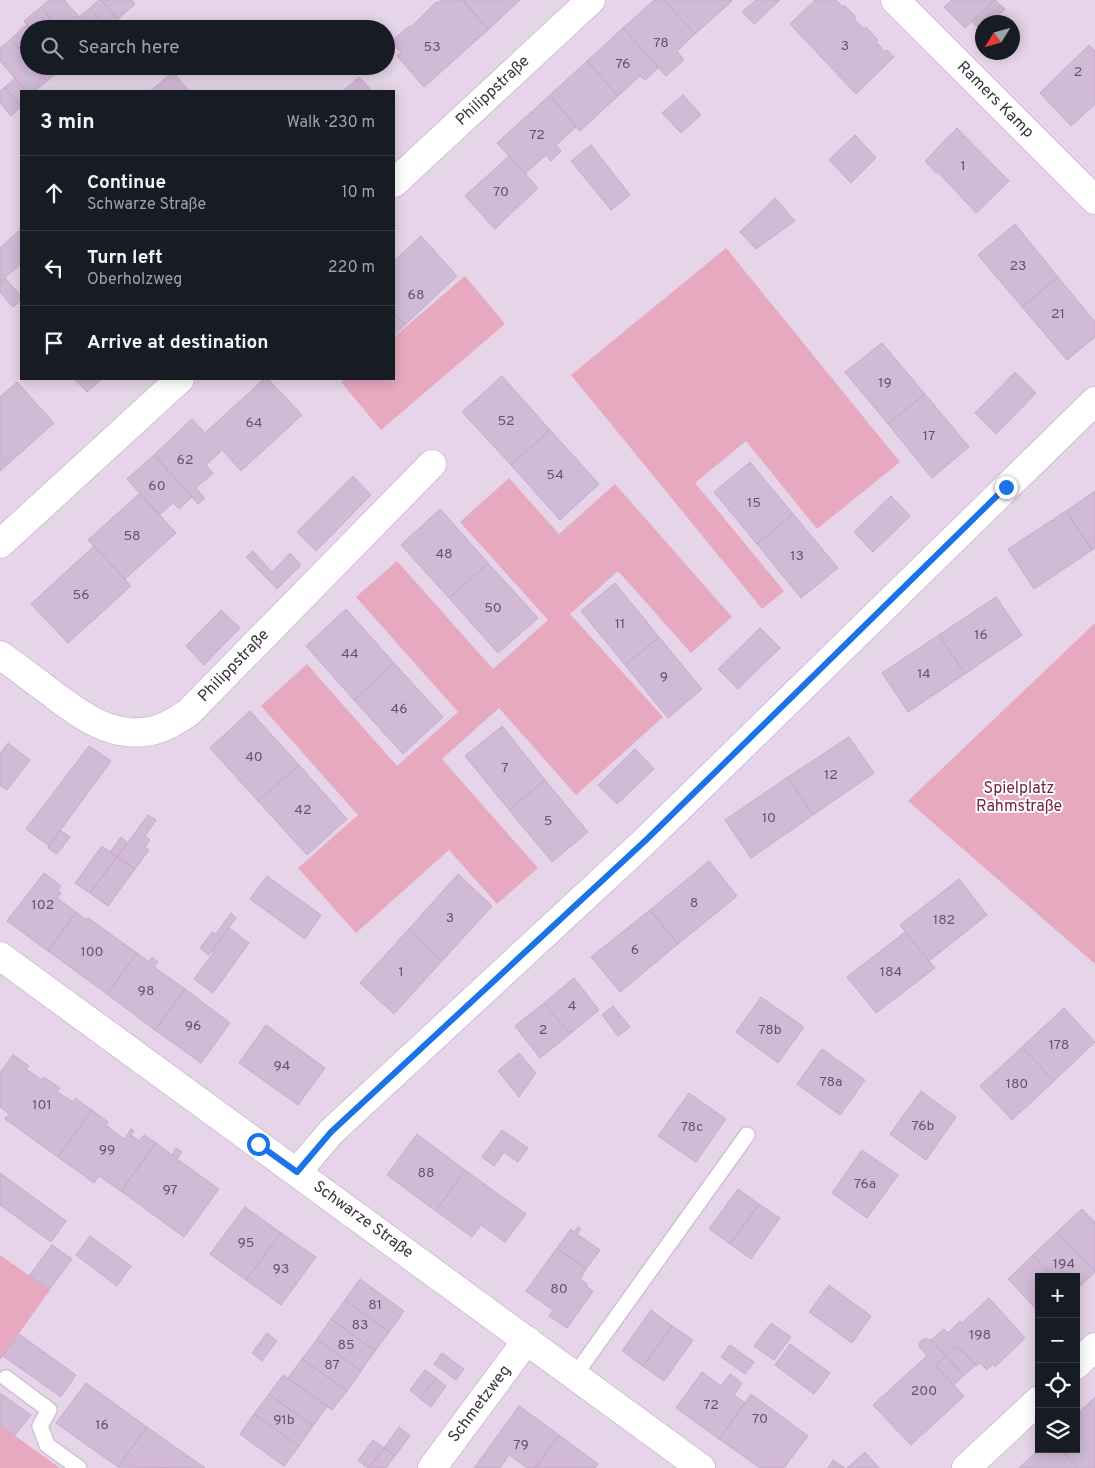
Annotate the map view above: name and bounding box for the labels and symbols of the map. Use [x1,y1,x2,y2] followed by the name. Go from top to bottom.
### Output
[975,15,1020,60] north arrow
[653,35,669,52] house number: 78
[841,38,849,55] house number: 3
[423,39,441,56] house number: 53
[452,52,534,130] street label: Philippstraße
[616,56,630,73] house number: 76
[952,57,1038,143] street label: Ramers Kamp
[1074,64,1082,81] house number: 2
[529,127,545,144] house number: 72
[960,158,966,175] house number: 1
[493,184,509,201] house number: 70
[1010,258,1027,275] house number: 23
[408,287,424,304] house number: 68
[1051,306,1065,323] house number: 21
[878,375,892,392] house number: 19
[497,413,515,430] house number: 52
[245,415,263,432] house number: 64
[923,428,935,445] house number: 17
[177,452,193,469] house number: 62
[546,467,564,484] house number: 54
[995,476,1018,499] route end
[148,478,166,495] house number: 60
[747,495,761,512] house number: 15
[123,528,141,545] house number: 58
[435,546,453,563] house number: 48
[790,548,804,565] house number: 13
[72,587,90,604] house number: 56
[484,600,502,617] house number: 50
[615,616,625,633] house number: 11
[194,625,274,707] street label: Philippstraße
[974,627,988,644] house number: 16
[341,646,359,663] house number: 44
[917,666,931,683] house number: 14
[660,669,668,686] house number: 9
[390,701,408,718] house number: 46
[245,749,263,766] house number: 40
[501,760,509,777] house number: 7
[824,767,838,784] house number: 12
[976,779,1062,817] park label: Spielplatz Rahmstraße
[294,802,312,819] house number: 42
[762,810,776,827] house number: 10
[544,813,552,830] house number: 5
[690,895,698,912] house number: 8
[32,897,54,914] house number: 102
[446,910,454,927] house number: 3
[933,912,955,929] house number: 182
[631,942,639,959] house number: 6
[80,944,104,961] house number: 100
[398,964,404,981] house number: 1
[880,964,902,981] house number: 184
[138,983,154,1000] house number: 98
[568,998,576,1015] house number: 4
[185,1018,201,1035] house number: 96
[539,1022,547,1039] house number: 2
[758,1022,782,1039] house number: 78b
[1049,1037,1069,1054] house number: 178
[273,1058,291,1075] house number: 94
[820,1074,842,1091] house number: 78a
[1006,1076,1028,1093] house number: 180
[32,1097,52,1114] house number: 101
[912,1118,935,1135] house number: 76b
[681,1119,703,1136] house number: 78c
[247,1133,270,1156] route start
[99,1142,115,1159] house number: 99
[417,1165,435,1182] house number: 88
[854,1176,876,1193] house number: 76a
[309,1177,417,1263] street label: Schwarze Straße
[162,1182,178,1199] house number: 97
[237,1235,255,1252] house number: 95
[1053,1256,1075,1273] house number: 194
[273,1261,289,1278] house number: 93
[550,1281,568,1298] house number: 80
[368,1297,382,1314] house number: 81
[352,1317,368,1334] house number: 83
[969,1327,991,1344] house number: 198
[337,1337,355,1354] house number: 85
[324,1357,340,1374] house number: 87
[444,1361,516,1447] street label: Schmetzweg
[911,1383,937,1400] house number: 200
[703,1397,719,1414] house number: 72
[752,1411,768,1428] house number: 70
[273,1412,295,1429] house number: 91b
[95,1417,109,1434] house number: 16
[513,1437,529,1454] house number: 79

